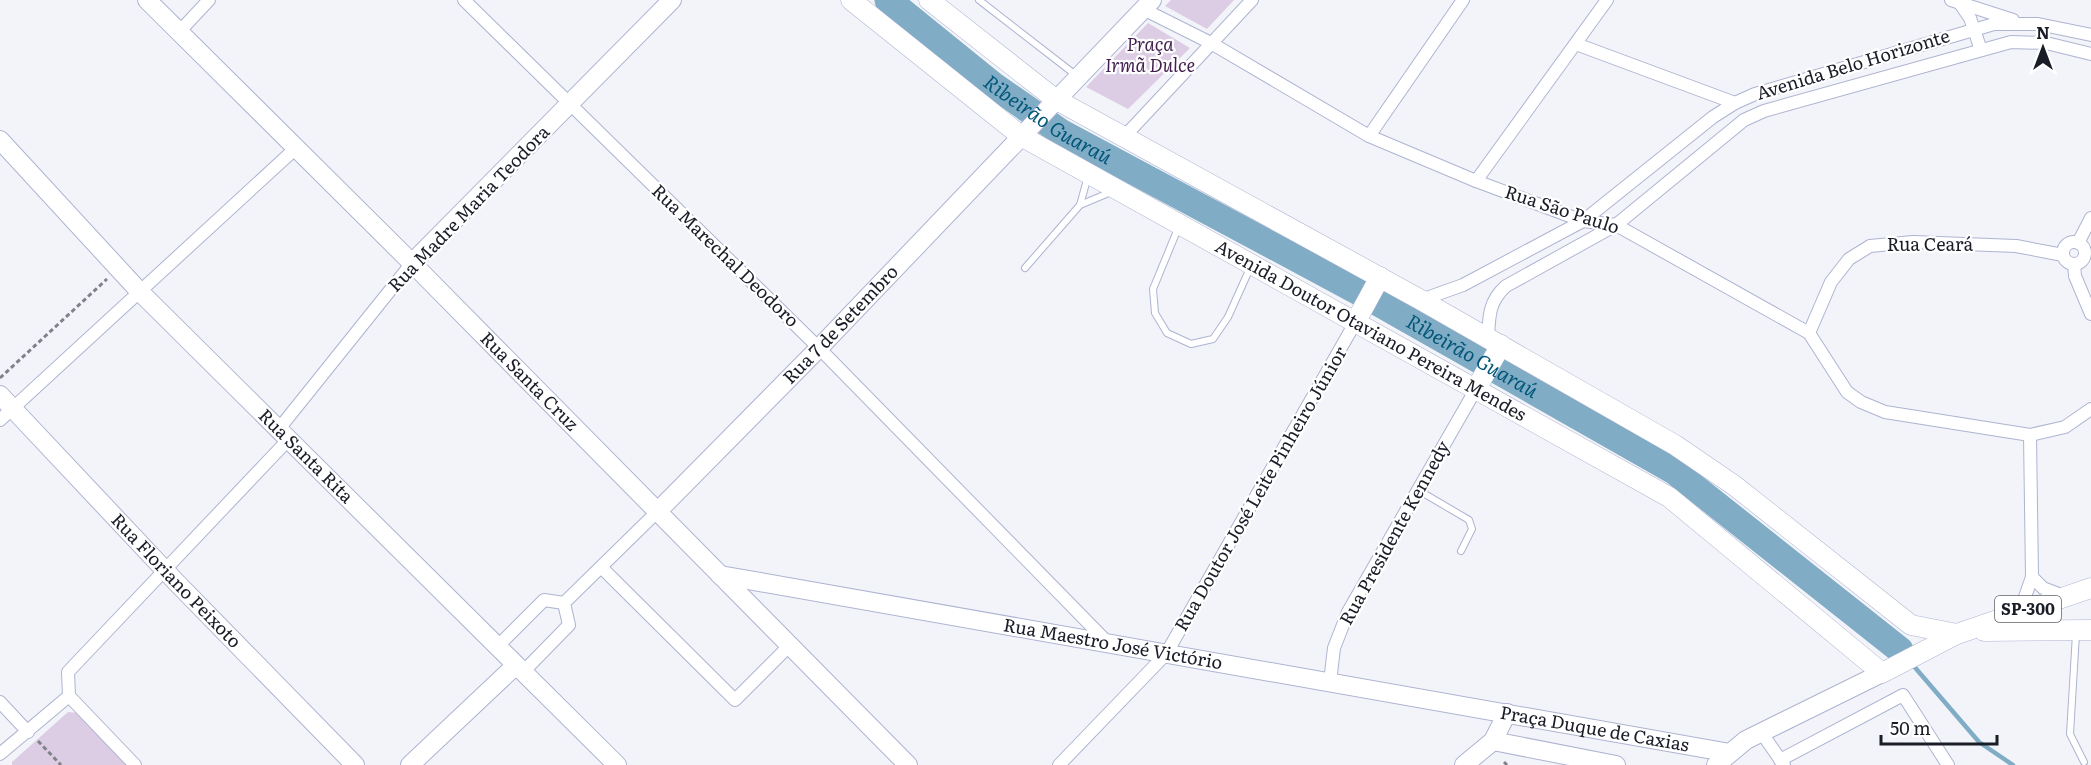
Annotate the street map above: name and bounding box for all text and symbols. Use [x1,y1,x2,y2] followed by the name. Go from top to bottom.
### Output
[2013,18,2073,78] north arrow
[2036,20,2050,44] text: N
[1753,21,1953,106] street label: Avenida Belo Horizonte
[1105,30,1195,78] park label: Praça Irmã Dulce
[978,66,1118,170] water label: Ribeirão Guaraú
[381,118,555,297] street label: Rua Madre Maria Teodora
[646,177,806,333] street label: Rua Marechal Deodoro
[1502,177,1623,240] street label: Rua São Paulo
[1887,230,1974,257] street label: Rua Ceará
[1211,232,1532,427] street label: Avenida Doutor Otaviano Pereira Mendes
[776,258,904,389] street label: Rua 7 de Setembro
[1401,305,1545,404] water label: Ribeirão Guaraú
[475,325,586,436] street label: Rua Santa Cruz
[1167,340,1353,636] street label: Rua Doutor José Leite Pinheiro Júnior
[253,402,361,509] street label: Rua Santa Rita
[1332,435,1456,629] street label: Rua Presidente Kennedy
[106,506,248,653] street label: Rua Floriano Peixoto
[1995,596,2061,622] road number: SP-300
[1001,610,1225,675] street label: Rua Maestro José Victório
[1498,698,1691,758] street label: Praça Duque de Caxias
[1881,708,1996,746] scale bar
[1890,714,1931,741] text: 50 m

